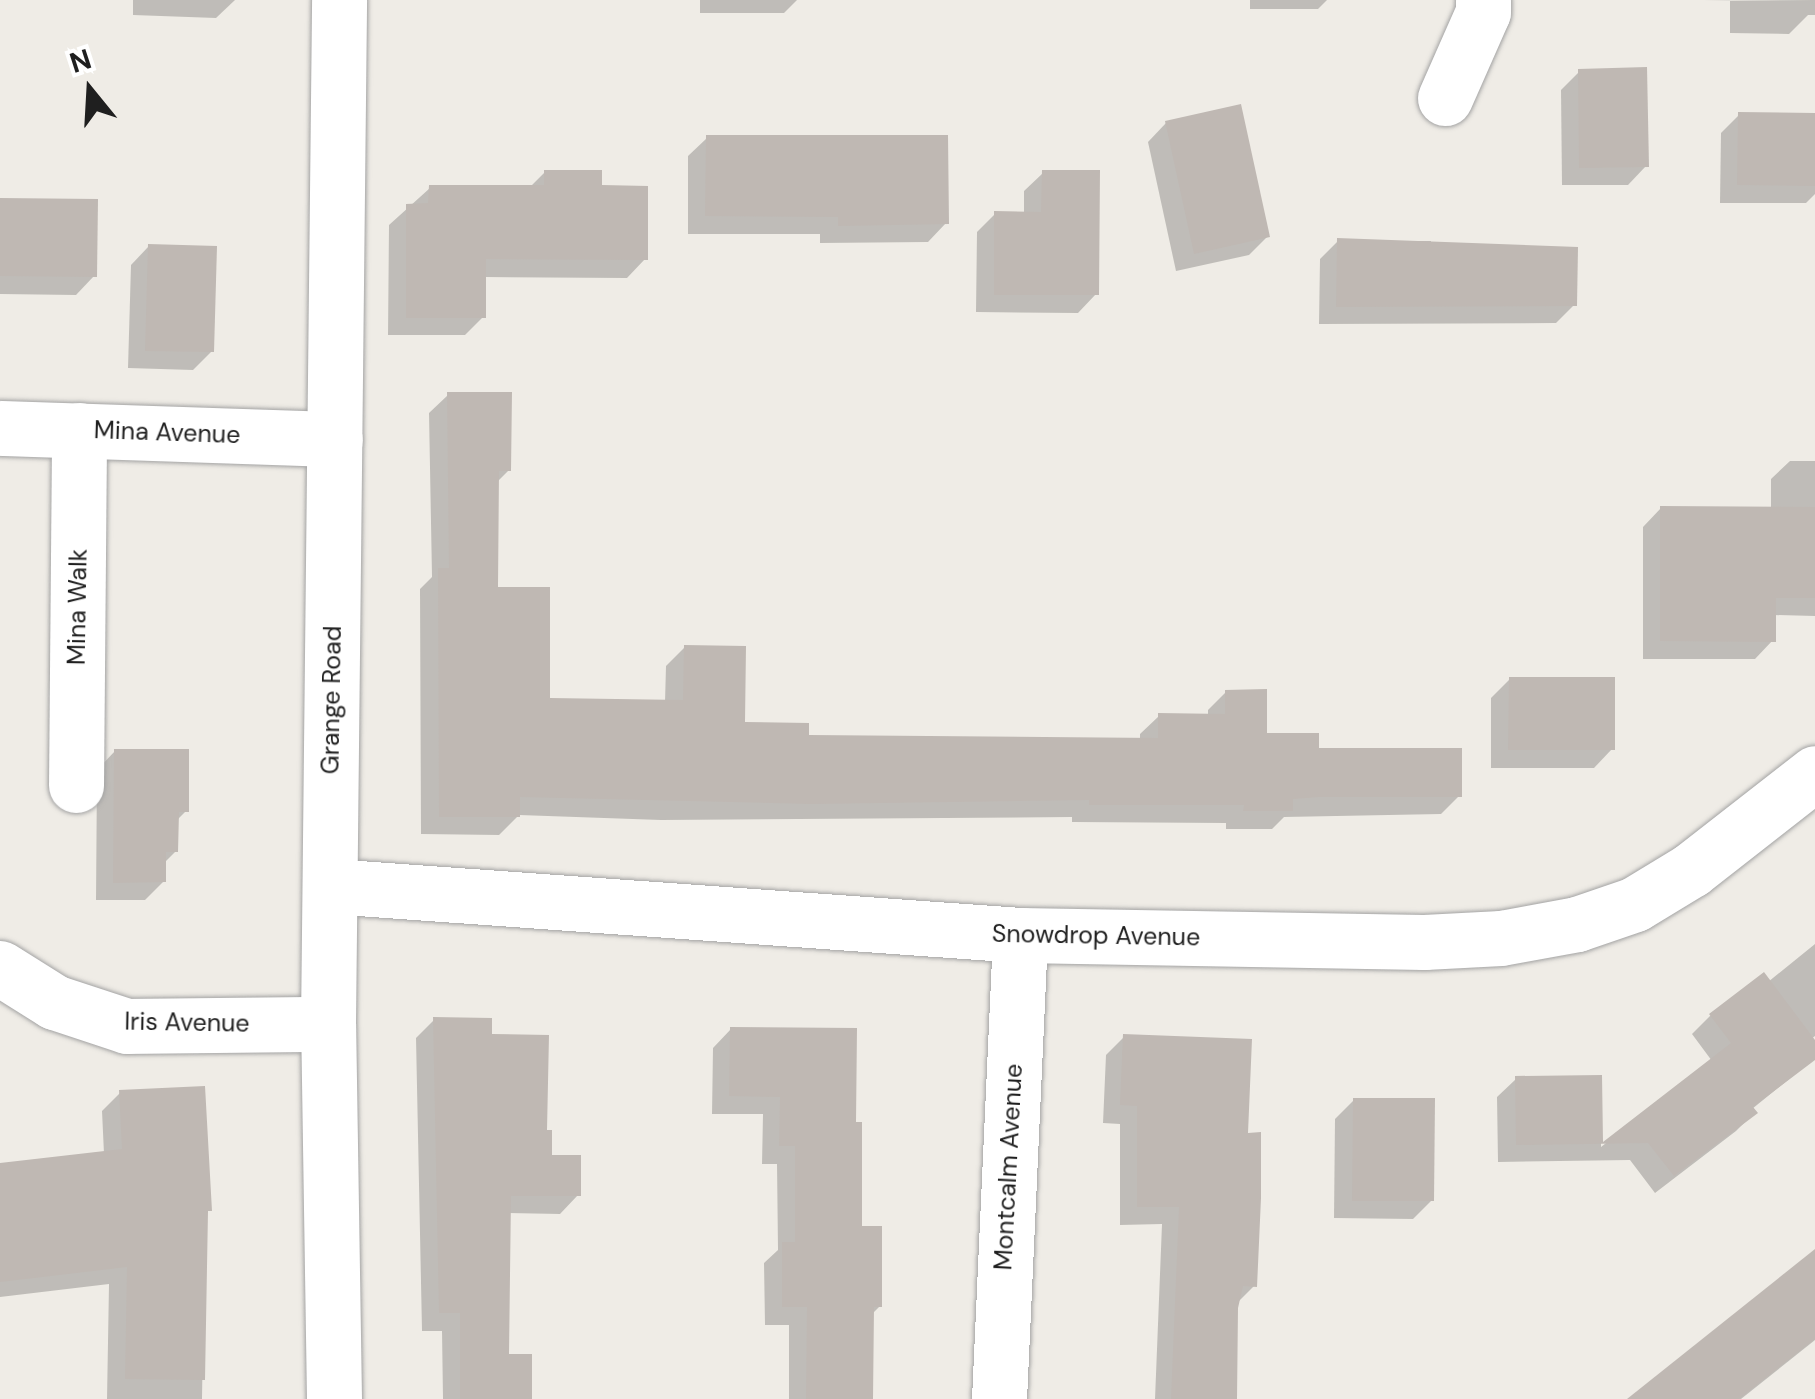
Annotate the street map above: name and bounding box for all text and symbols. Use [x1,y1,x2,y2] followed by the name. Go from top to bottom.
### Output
[40,40,140,140] north arrow
[65,40,96,82] text: N
[93,415,241,451] street label: Mina Avenue
[62,549,94,665] street label: Mina Walk
[316,625,348,775] street label: Grange Road
[992,919,1200,953] street label: Snowdrop Avenue
[124,1007,250,1039] street label: Iris Avenue
[989,1063,1029,1271] street label: Montcalm Avenue

